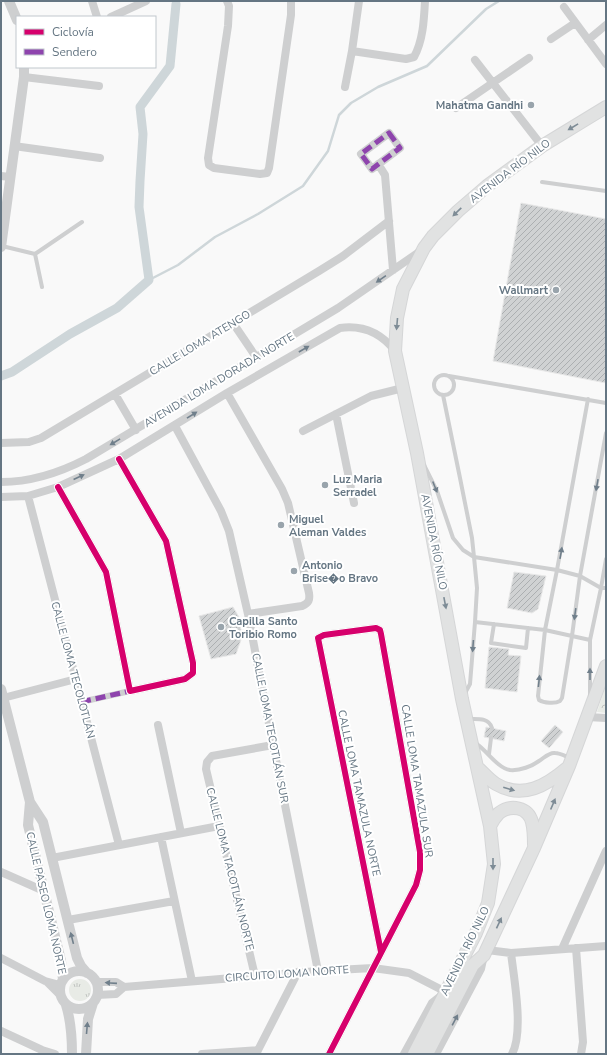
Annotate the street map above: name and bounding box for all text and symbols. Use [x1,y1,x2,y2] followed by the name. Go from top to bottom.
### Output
[16,16,156,68] legend
[52,24,94,40] text: Ciclovía
[52,44,97,60] text: Sendero
[436,98,523,113] place label: Mahatma Gandhi
[526,100,536,110] marker: Mahatma Gandhi
[567,124,579,131] one-way arrow
[466,135,554,206] street label: AVENIDA RÍO NILO
[452,208,462,217] one-way arrow
[375,275,386,283] one-way arrow
[499,283,549,298] place label: Wallmart
[551,285,561,295] marker: Wallmart
[147,307,253,379] street label: CALLE LOMA ATENGO
[394,318,400,330] one-way arrow
[141,329,297,431] street label: AVENIDA LOMA DORADA NORTE
[298,345,310,352] one-way arrow
[187,411,198,418] one-way arrow
[109,439,121,446] one-way arrow
[333,472,382,500] place label: Luz Maria Serradel
[73,474,84,480] one-way arrow
[593,479,599,492] one-way arrow
[320,480,330,490] marker: Luz Maria Serradel
[433,481,439,493] one-way arrow
[417,492,452,591] street label: AVENIDA RÍO NILO
[289,512,366,540] place label: Miguel Aleman Valdes
[276,520,286,530] marker: Miguel Aleman Valdes
[558,547,564,559] one-way arrow
[302,558,378,586] place label: Antonio Brise�o Bravo
[289,566,299,576] marker: Antonio Brise�o Bravo
[442,597,448,609] one-way arrow
[47,600,100,740] street label: CALLE LOMA TECOLOTLÁN
[572,608,578,620] one-way arrow
[229,614,298,642] place label: Capilla Santo Toribio Romo
[216,622,226,632] marker: Capilla Santo Toribio Romo
[469,640,476,652] one-way arrow
[248,652,293,805] street label: CALLE LOMA TECOTLÁN SUR
[587,667,593,680] one-way arrow
[536,675,543,687] one-way arrow
[397,703,437,859] street label: CALLE LOMA TAMAZULA SUR
[334,708,384,878] street label: CALLE LOMA TAMAZULA NORTE
[202,786,259,952] street label: CALLE LOMA TACOTLÁN NORTE
[502,786,515,792] one-way arrow
[550,799,556,810] one-way arrow
[22,830,70,976] street label: CALLE PASEO LOMA NORTE
[490,858,496,871] one-way arrow
[436,903,493,998] street label: AVENIDA RÍO NILO
[496,917,502,928] one-way arrow
[69,932,75,944] one-way arrow
[225,962,349,986] street label: CIRCUITO LOMA NORTE
[105,979,117,986] one-way arrow
[451,1014,458,1025] one-way arrow
[84,1022,90,1034] one-way arrow

